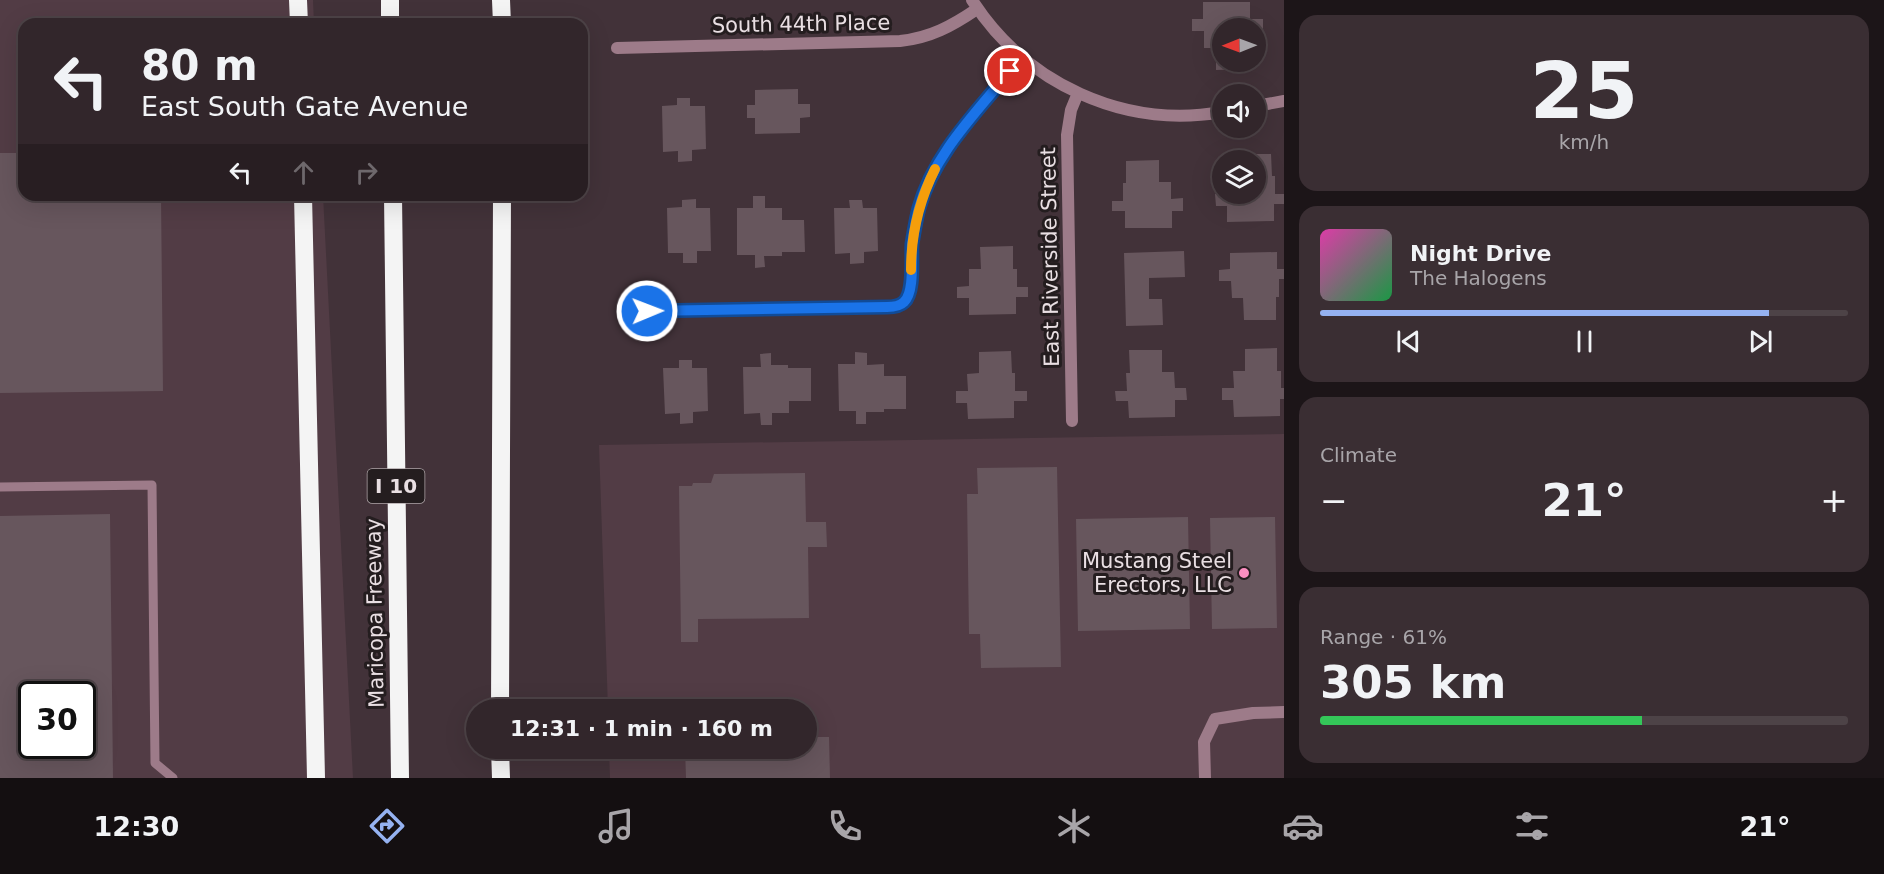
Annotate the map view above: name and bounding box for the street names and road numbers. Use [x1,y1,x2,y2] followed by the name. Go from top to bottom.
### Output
[712,10,890,38] street label: South 44th Place
[1036,147,1064,367] street label: East Riverside Street
[368,469,424,503] road number: I 10
[361,518,389,708] street label: Maricopa Freeway

